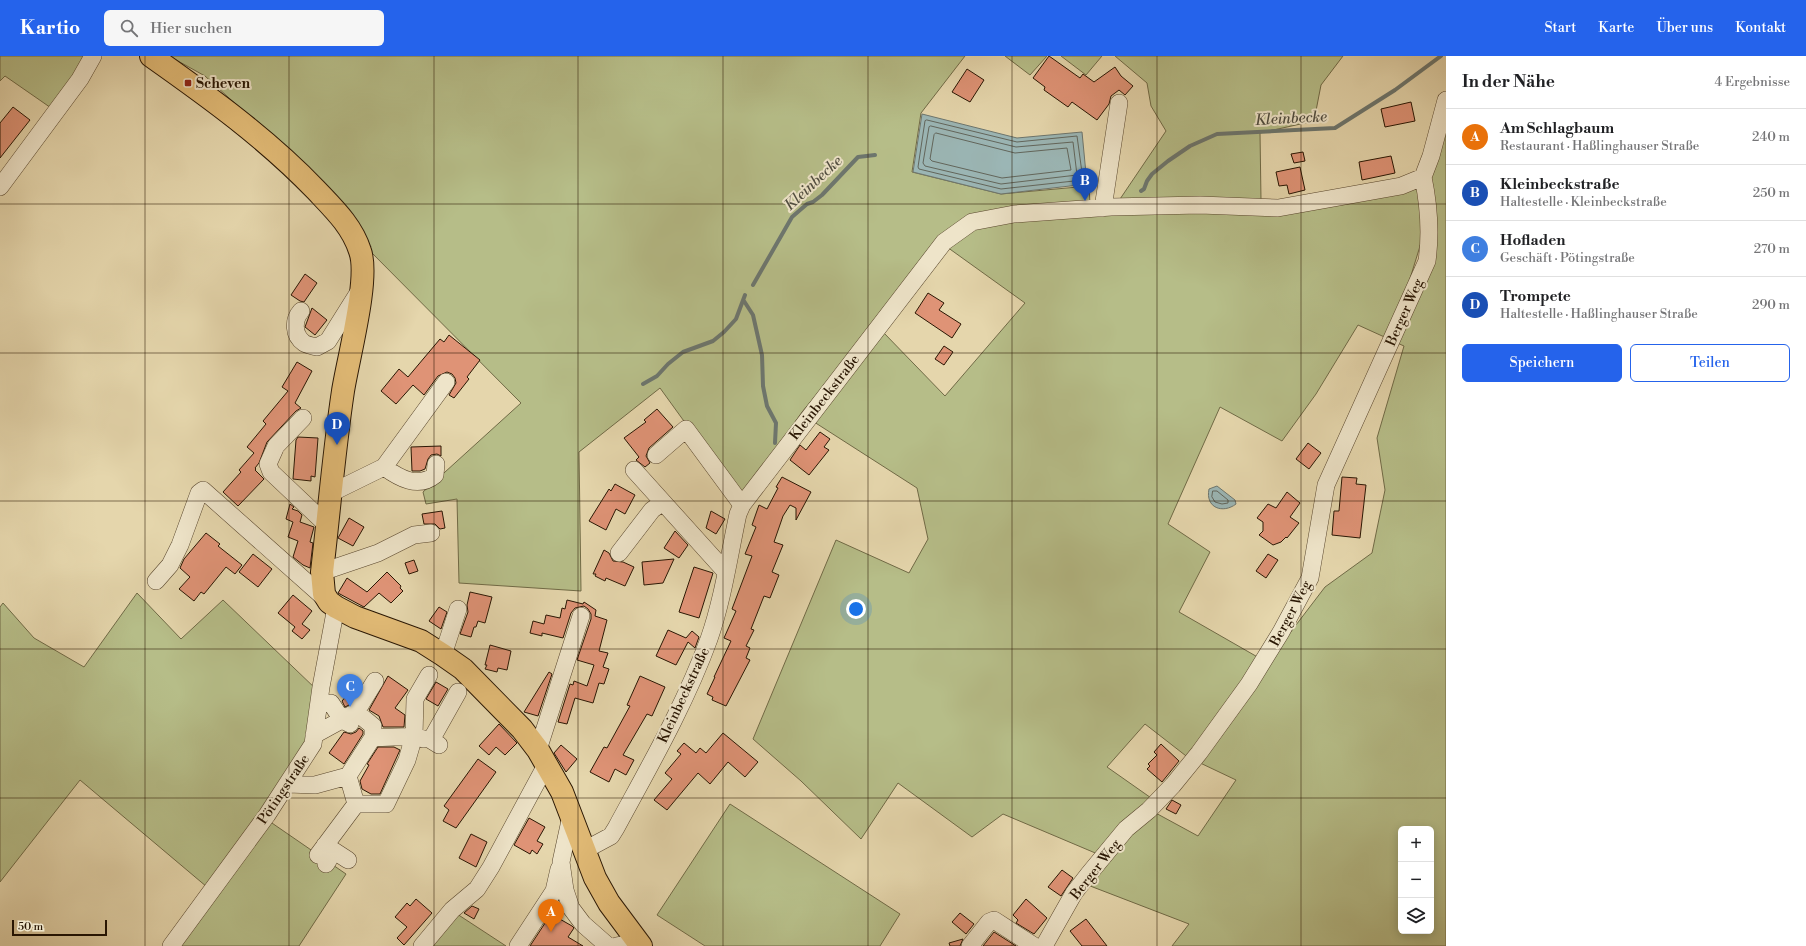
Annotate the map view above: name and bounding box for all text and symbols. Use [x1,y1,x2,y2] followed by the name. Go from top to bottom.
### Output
[104,10,384,46] search box
[20,16,80,40] text: Kartio
[118,17,140,39] icon: search
[150,19,232,38] text: Hier suchen
[1544,19,1576,37] text: Start
[1598,19,1634,37] text: Karte
[1656,19,1713,37] text: Über uns
[1735,19,1786,37] text: Kontakt
[1462,71,1555,93] text: In der Nähe
[1715,74,1790,90] text: 4 Ergebnisse
[196,75,251,93] place label: Scheven
[183,78,193,88] marker: Scheven
[1254,107,1328,130] water label: Kleinbecke
[1500,119,1614,138] text: Am Schlagbaum
[1470,129,1480,145] text: A
[1752,129,1790,145] text: 240 m
[1500,138,1699,154] text: Restaurant · Haßlinghauser Straße
[780,152,846,215] water label: Kleinbecke
[1072,168,1098,201] pin: B
[1500,175,1620,194] text: Kleinbeckstraße
[1470,185,1480,201] text: B
[1753,185,1790,201] text: 250 m
[1500,194,1667,210] text: Haltestelle · Kleinbeckstraße
[1500,231,1565,250] text: Hofladen
[1470,241,1480,257] text: C
[1754,241,1790,257] text: 270 m
[1500,250,1635,266] text: Geschäft · Pötingstraße
[1382,275,1428,350] street label: Berger Weg
[1500,287,1571,306] text: Trompete
[1470,297,1480,313] text: D
[1752,297,1790,313] text: 290 m
[1500,306,1698,322] text: Haltestelle · Haßlinghauser Straße
[1462,344,1622,382] button: Speichern
[1630,344,1790,382] button: Teilen
[786,351,864,444] street label: Kleinbeckstraße
[324,412,350,445] pin: D
[1266,577,1316,650] street label: Berger Weg
[846,599,866,619] your location
[654,645,714,746] street label: Kleinbeckstraße
[337,674,363,707] pin: C
[254,751,314,828] street label: Pötingstraße
[1398,826,1434,934] map controls
[1398,826,1434,862] button: +
[1066,835,1126,904] street label: Berger Weg
[1398,862,1434,898] button: −
[1398,898,1434,934] button: layers
[538,899,564,932] pin: A
[12,918,107,937] scale bar
[18,920,43,934] text: 50 m

